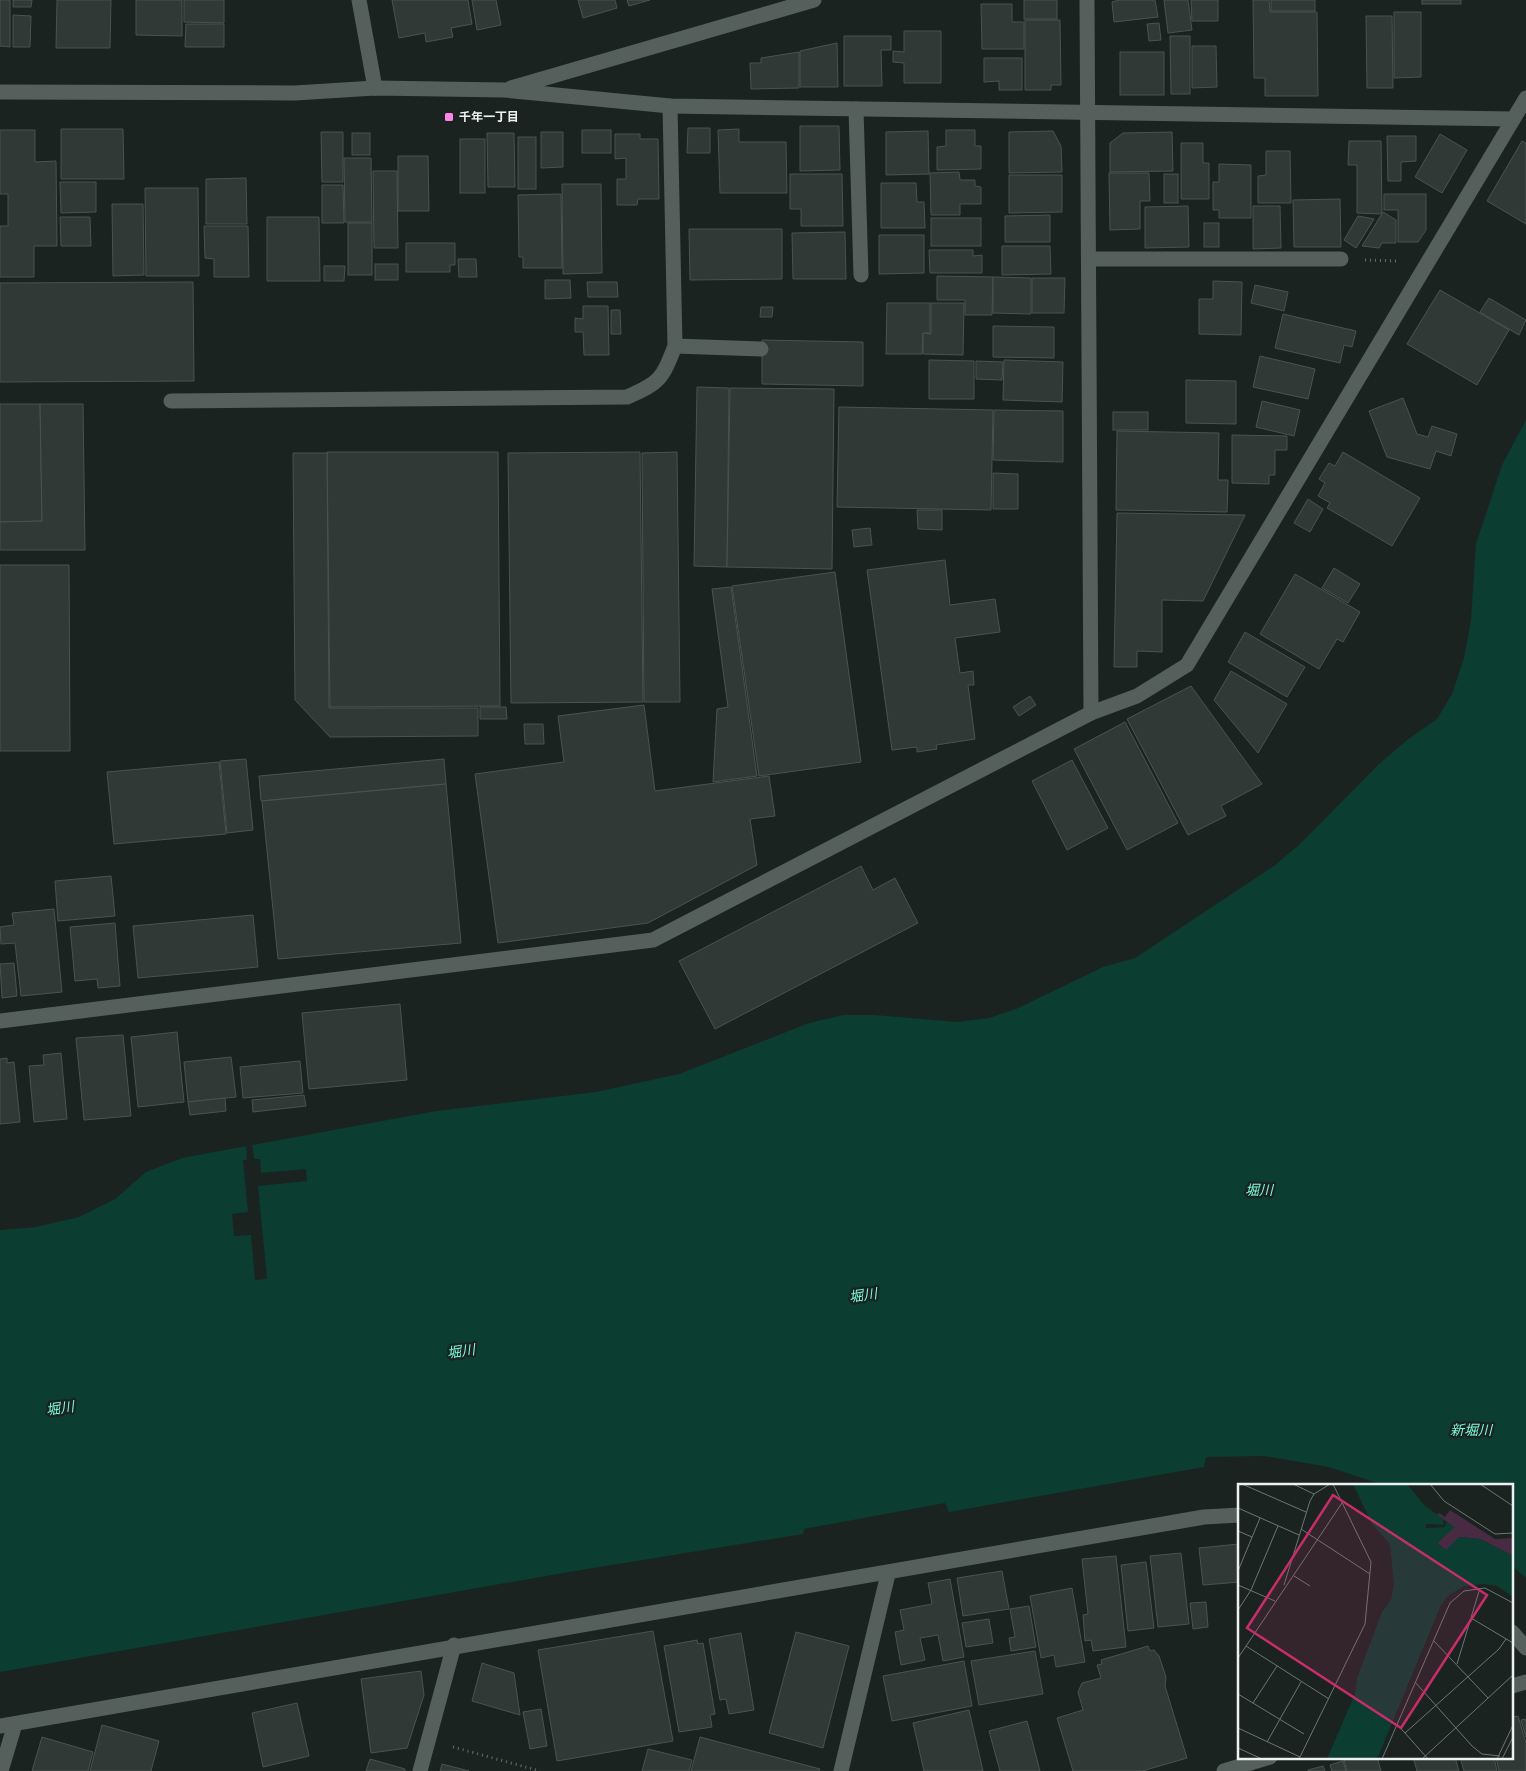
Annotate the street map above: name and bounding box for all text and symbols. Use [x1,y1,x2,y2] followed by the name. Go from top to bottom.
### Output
[459,110,519,124] place label: 千年一丁目
[443,111,455,123] marker: 千年一丁目
[1245,1182,1275,1199] water label: 堀川
[848,1285,880,1306] water label: 堀川
[446,1341,478,1362] water label: 堀川
[45,1398,77,1419] water label: 堀川
[1450,1422,1494,1439] water label: 新堀川
[1238,1484,1514,1758] inset map

